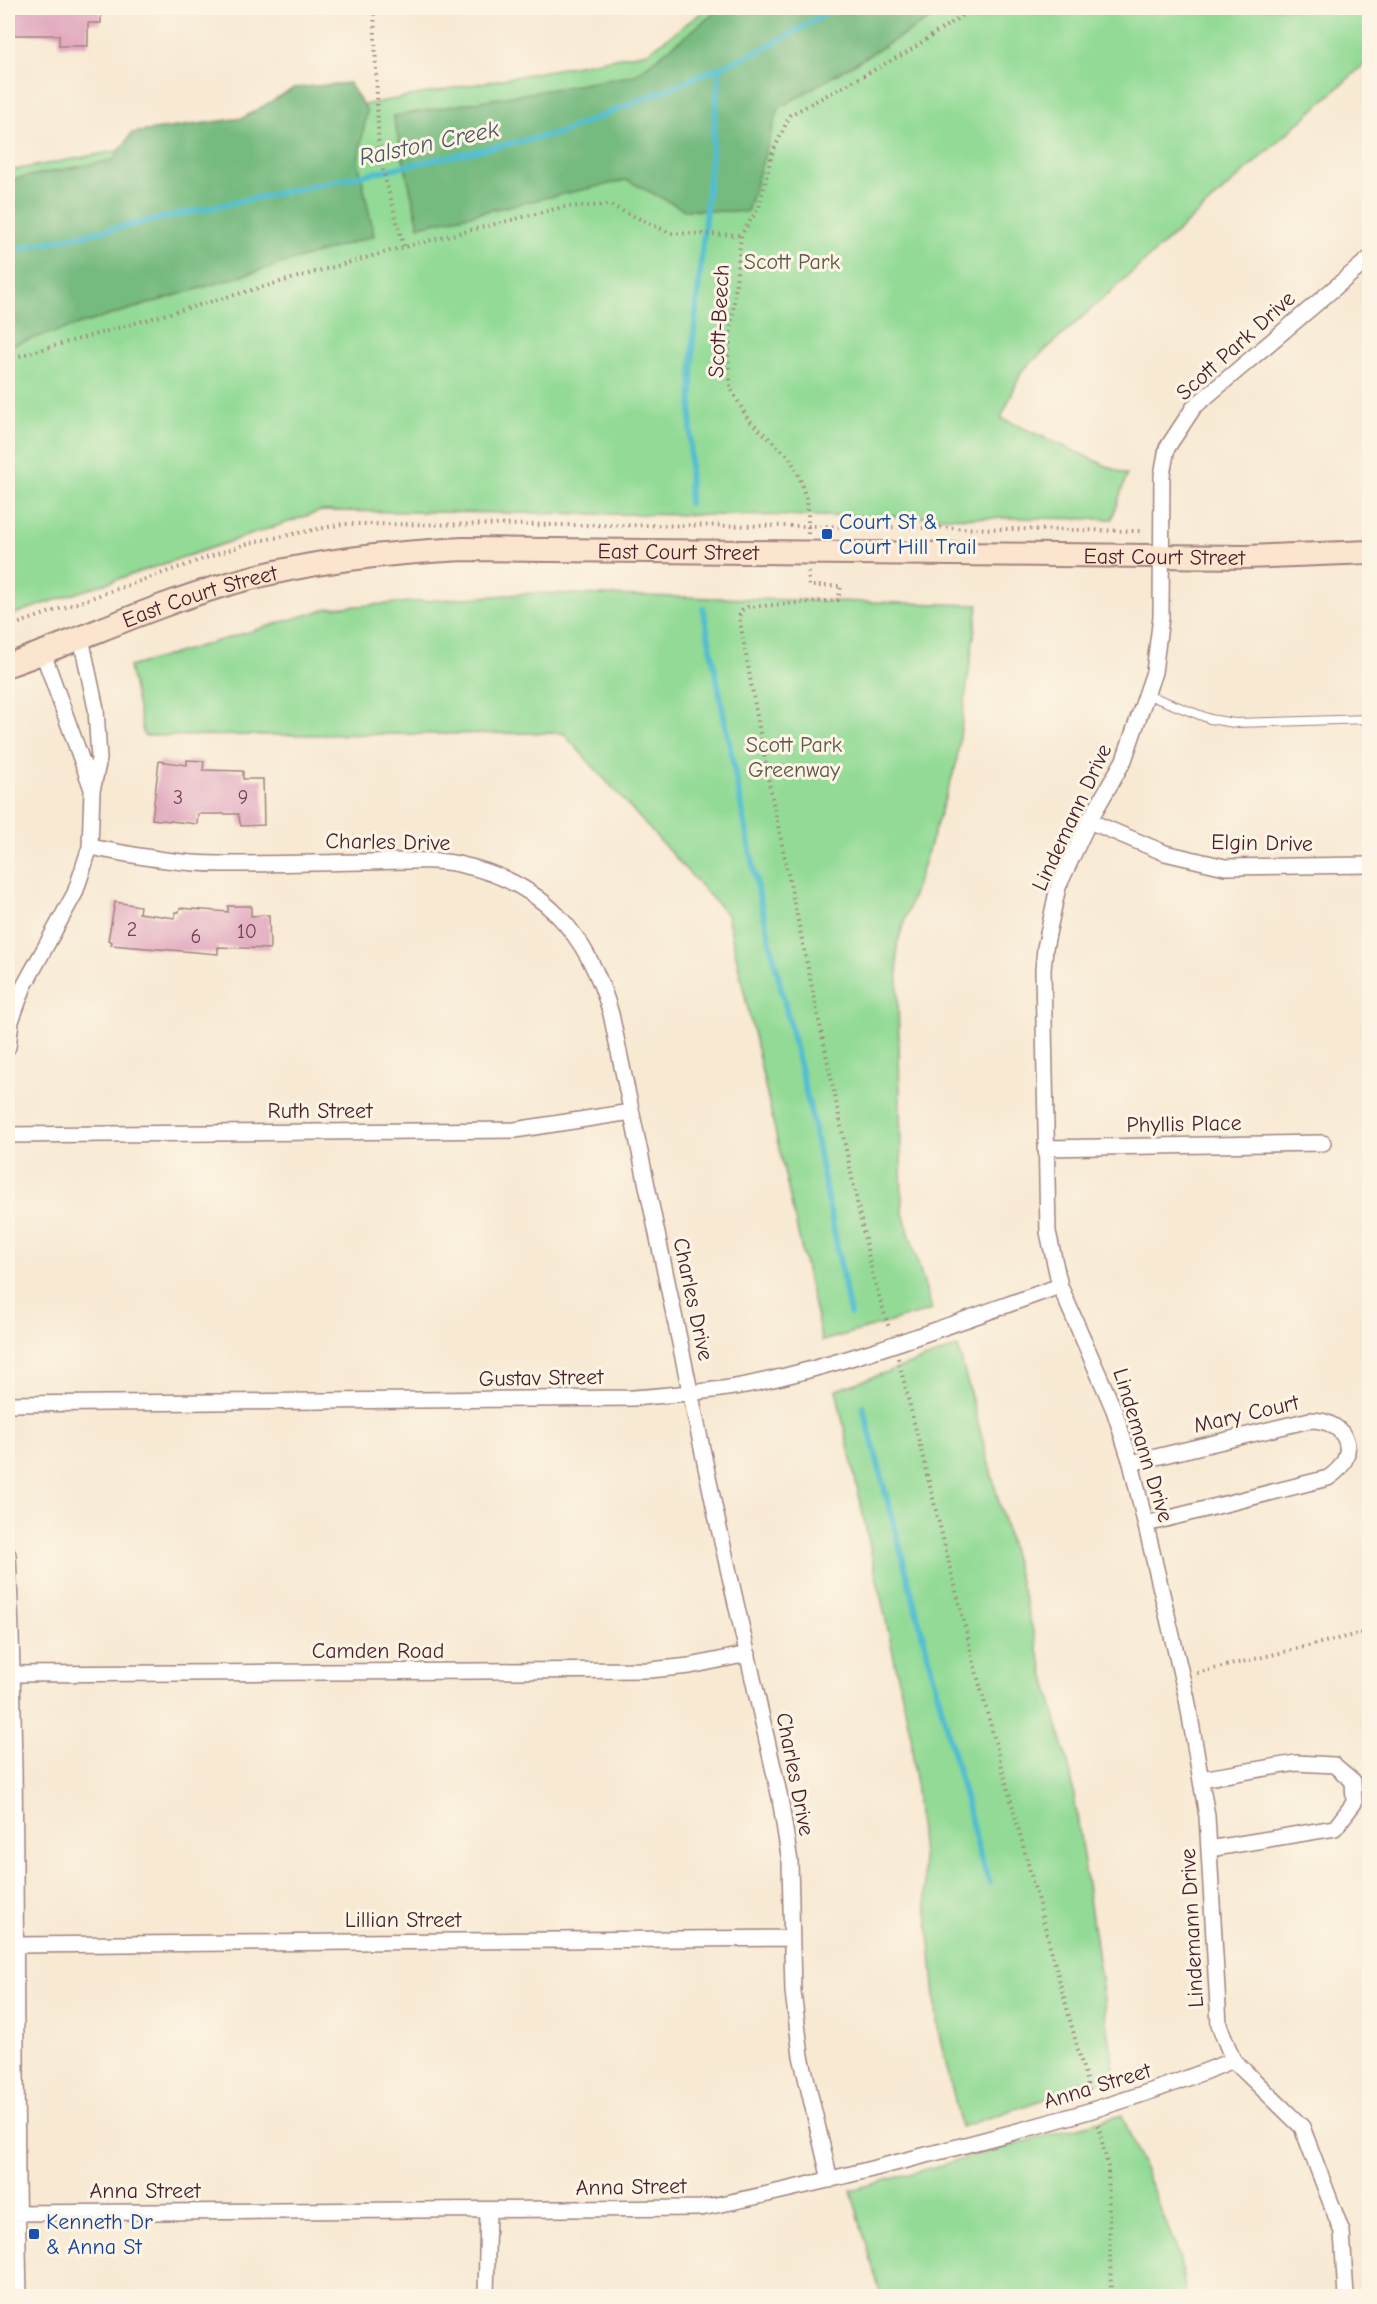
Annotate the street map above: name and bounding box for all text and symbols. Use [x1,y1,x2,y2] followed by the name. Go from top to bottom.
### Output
[356,114,502,171] water label: Ralston Creek
[744,249,840,275] park label: Scott Park
[703,264,735,379] street label: Scott-Beech
[1171,286,1300,406] street label: Scott Park Drive
[839,509,977,560] place label: Court St & Court Hill Trail
[820,527,834,541] marker: Court St & Court Hill Trail
[598,538,760,566] street label: East Court Street
[1084,543,1246,571] street label: East Court Street
[119,560,280,634] street label: East Court Street
[746,732,842,783] park label: Scott Park Greenway
[1026,740,1117,895] street label: Lindemann Drive
[173,786,183,809] house number: 3
[238,786,248,809] house number: 9
[325,828,451,856] street label: Charles Drive
[1211,829,1313,857] street label: Elgin Drive
[127,918,137,941] house number: 2
[237,920,257,943] house number: 10
[191,925,201,948] house number: 6
[268,1098,373,1124] street label: Ruth Street
[1126,1110,1242,1138] street label: Phyllis Place
[667,1235,719,1363] street label: Charles Drive
[478,1364,604,1392] street label: Gustav Street
[1107,1365,1179,1525] street label: Lindemann Drive
[1191,1389,1302,1439] street label: Mary Court
[312,1638,444,1664] street label: Camden Road
[770,1710,820,1838] street label: Charles Drive
[1175,1848,1209,2008] street label: Lindemann Drive
[345,1907,462,1933] street label: Lillian Street
[1040,2057,1155,2115] street label: Anna Street
[575,2173,687,2201] street label: Anna Street
[90,2178,201,2204] street label: Anna Street
[46,2209,153,2260] place label: Kenneth Dr & Anna St
[27,2227,41,2241] marker: Kenneth Dr & Anna St

